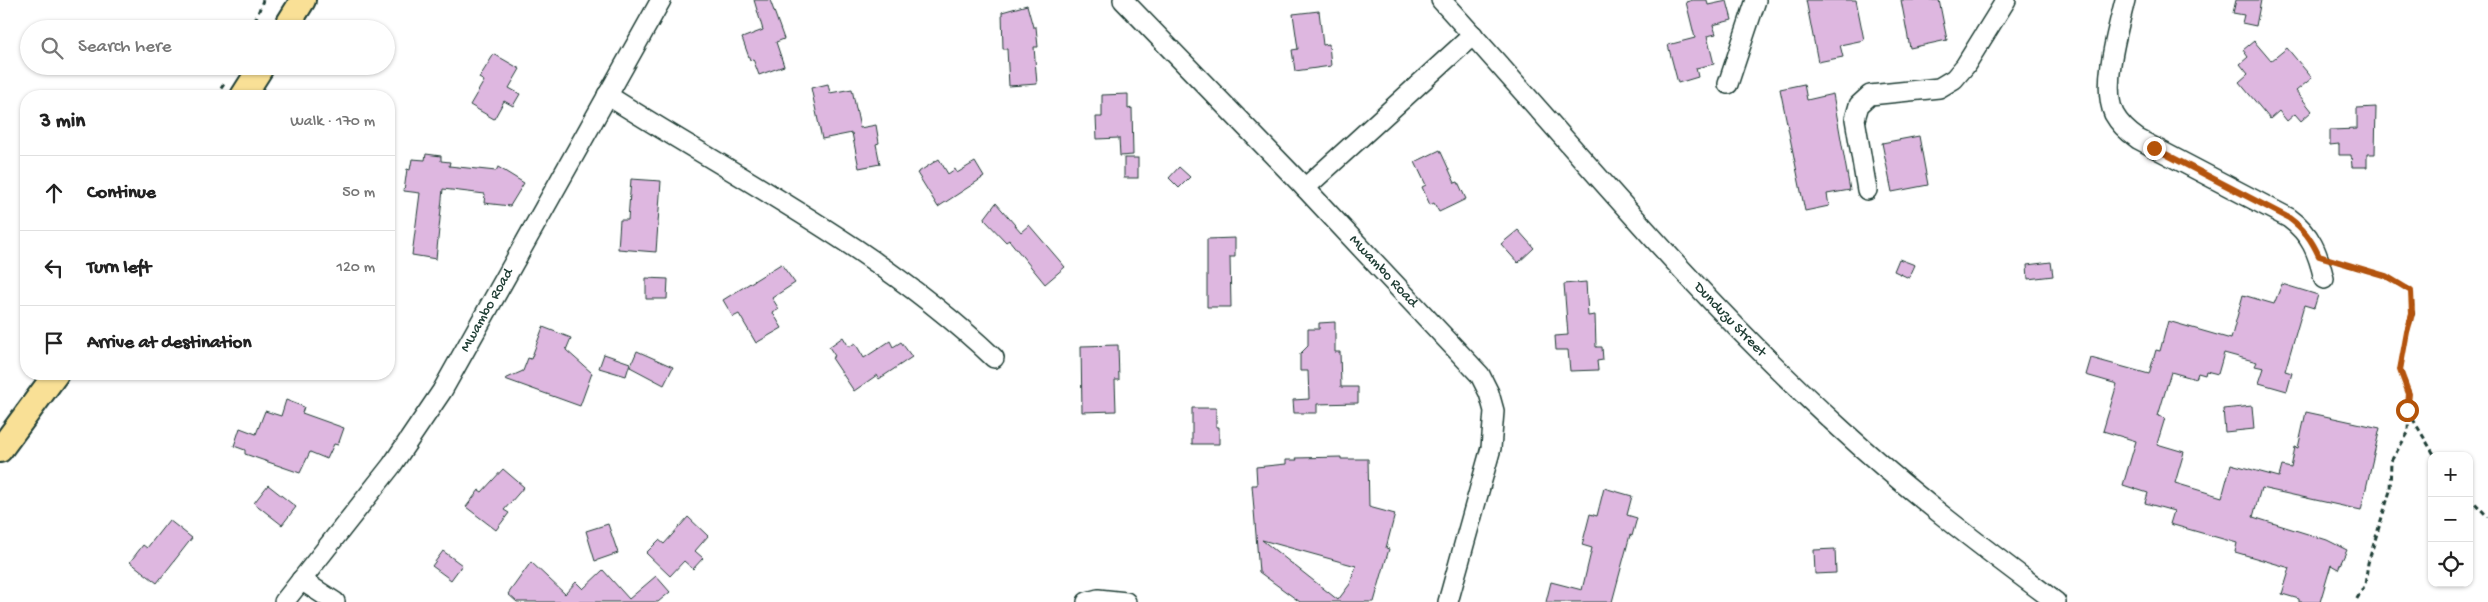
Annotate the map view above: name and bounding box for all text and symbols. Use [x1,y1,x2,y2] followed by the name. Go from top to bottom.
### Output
[20,20,395,75] search box
[38,34,66,62] icon: search
[78,36,172,59] text: Search here
[40,110,85,135] text: 3 min
[290,113,375,132] text: Walk · 170 m
[2143,137,2166,160] route end
[40,179,68,207] icon: ahead
[87,182,156,205] text: Continue
[342,184,375,203] text: 50 m
[1345,231,1422,312] street label: Mwambo Road
[40,254,68,282] icon: left
[87,257,151,280] text: Turn left
[336,259,375,278] text: 120 m
[456,264,518,356] street label: Mwambo Road
[1689,278,1771,362] street label: Dunduzu Street
[40,329,68,357] icon: arrive
[87,332,251,355] text: Arrive at destination
[2396,399,2419,422] route start
[2428,452,2473,587] map controls
[2428,452,2473,497] button: +
[2428,497,2473,542] button: −
[2428,542,2473,587] button: locate

